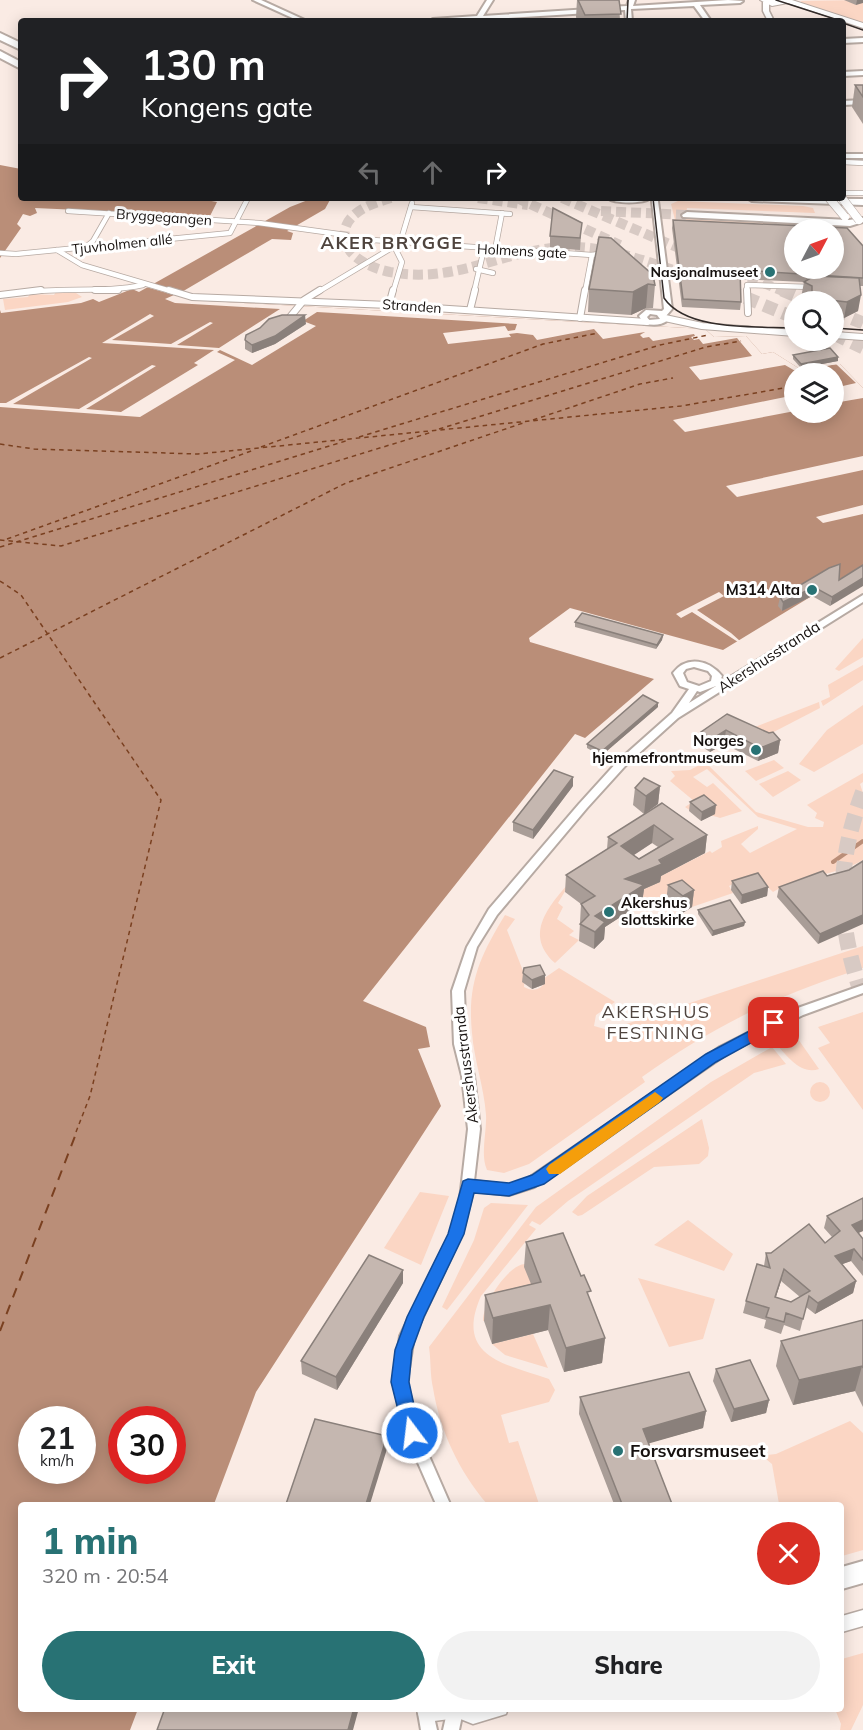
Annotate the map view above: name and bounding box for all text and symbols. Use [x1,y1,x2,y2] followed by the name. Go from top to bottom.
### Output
[141,38,266,91] text: 130 m
[42,42,120,120] icon: right
[141,90,313,124] text: Kongens gate
[353,156,386,189] icon: left
[416,156,449,189] icon: ahead
[479,156,512,189] icon: right
[115,205,213,229] street label: Bryggegangen
[784,219,844,279] north arrow
[784,219,844,423] map controls
[71,230,173,258] street label: Tjuvholmen allé
[320,231,464,254] district label: AKER BRYGGE
[477,240,567,262] street label: Holmens gate
[650,263,759,281] place label: Nasjonalmuseet
[763,265,777,279] marker: Nasjonalmuseet
[784,291,844,351] button: search
[382,295,442,317] street label: Stranden
[784,363,844,423] button: layers
[726,580,800,599] place label: M314 Alta
[805,583,819,597] marker: M314 Alta
[714,616,823,697] street label: Akershusstranda
[592,731,744,767] place label: Norges hjemmefrontmuseum
[749,743,763,757] marker: Norges hjemmefrontmuseum
[621,893,694,929] place label: Akershus slottskirke
[602,905,616,919] marker: Akershus slottskirke
[748,997,799,1048] pin
[601,1000,711,1044] district label: AKERSHUS FESTNING
[449,1005,482,1125] street label: Akershusstranda
[757,1006,790,1039] icon: arrive
[380,1401,444,1465] position arrow
[108,1406,186,1484] speed limit sign: 30
[39,1419,75,1457] text: 21
[630,1439,766,1462] place label: Forsvarsmuseet
[611,1444,625,1458] marker: Forsvarsmuseet
[40,1451,74,1470] text: km/h
[42,1518,138,1563] text: 1 min
[757,1522,820,1585] button: close
[42,1563,168,1588] text: 320 m · 20:54
[42,1631,425,1700] button: Exit
[437,1631,820,1700] button: Share

